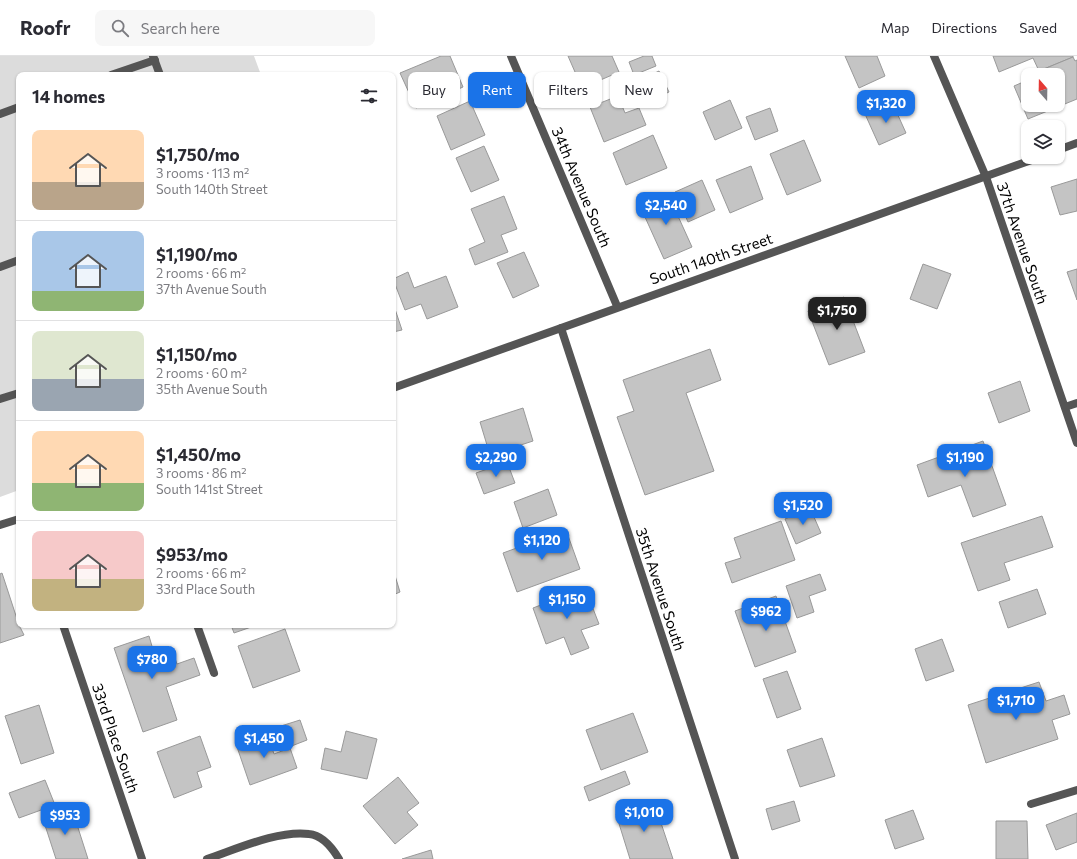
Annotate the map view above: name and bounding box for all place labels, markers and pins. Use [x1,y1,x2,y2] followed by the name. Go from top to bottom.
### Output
[853,90,919,124] pin: $1,320
[633,192,699,226] pin: $2,540
[804,297,870,331] pin: $1,750
[463,444,529,478] pin: $2,290
[932,444,998,478] pin: $1,190
[770,492,836,526] pin: $1,520
[509,527,575,561] pin: $1,120
[534,586,600,620] pin: $1,150
[742,598,790,632] pin: $962
[128,646,176,680] pin: $780
[983,687,1049,721] pin: $1,710
[231,725,297,759] pin: $1,450
[611,799,677,833] pin: $1,010
[41,802,89,836] pin: $953

